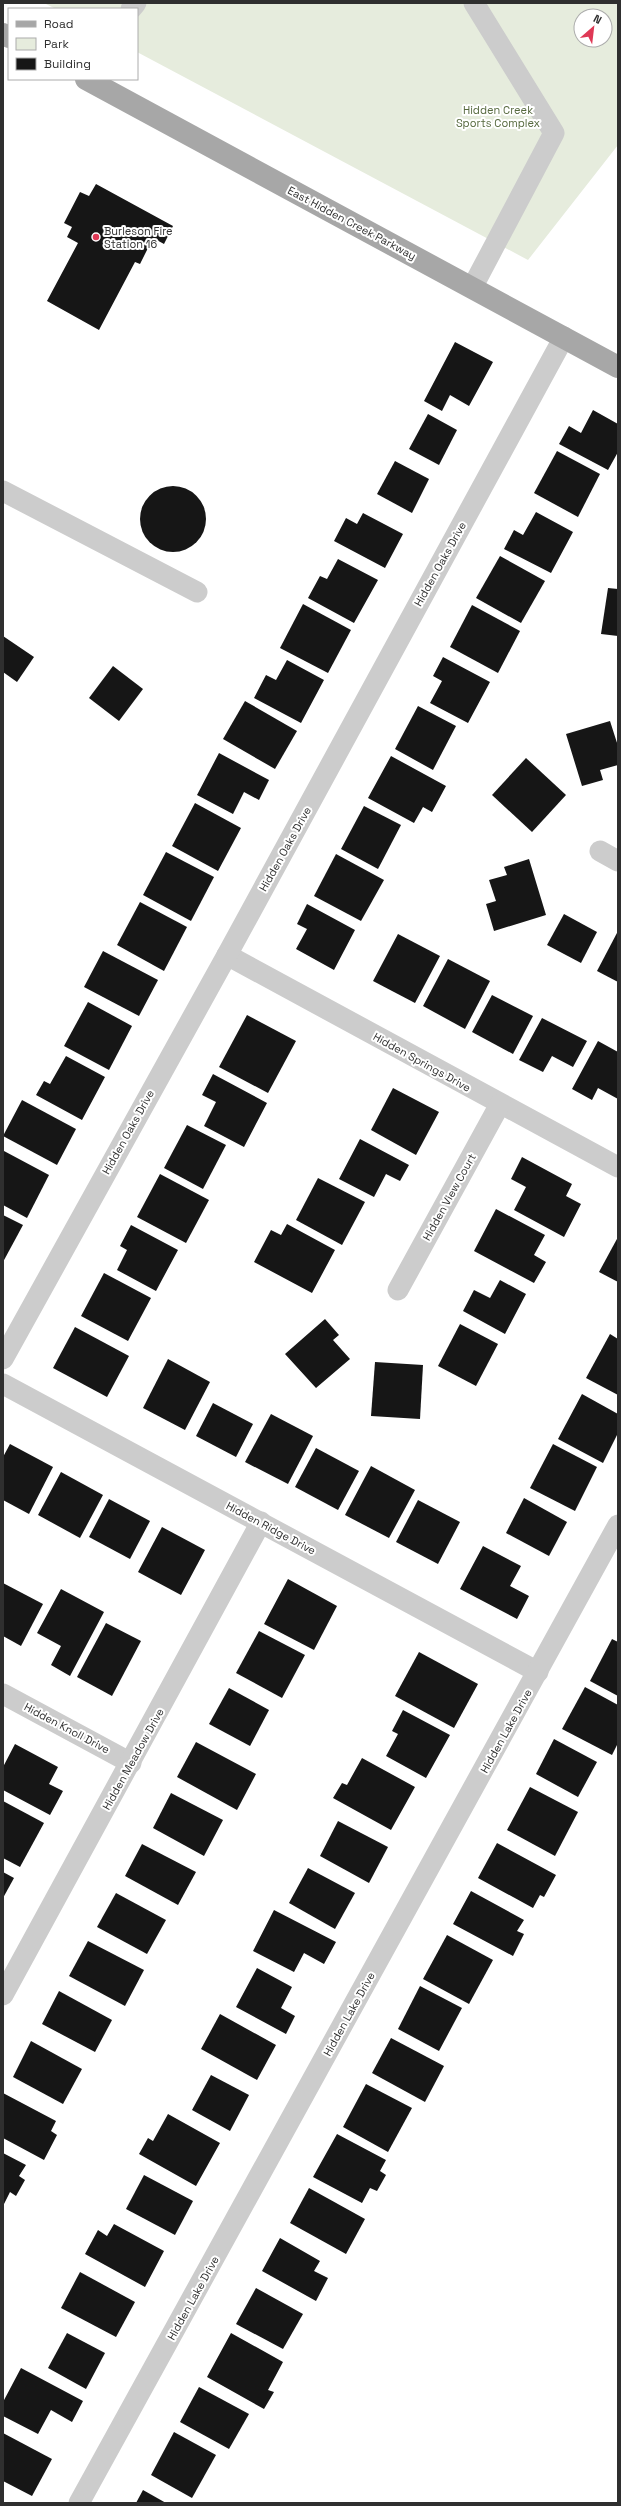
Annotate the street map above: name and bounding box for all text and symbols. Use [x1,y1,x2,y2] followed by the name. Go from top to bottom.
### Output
[8,8,138,80] legend
[573,8,613,48] north arrow
[591,11,604,27] text: N
[44,16,73,32] text: Road
[44,36,69,52] text: Park
[44,56,91,72] text: Building
[456,103,541,130] park label: Hidden Creek Sports Complex
[285,183,419,263] street label: East Hidden Creek Parkway
[104,224,173,251] place label: Burleson Fire Station 16
[91,232,101,242] marker: Burleson Fire Station 16
[411,519,469,609] street label: Hidden Oaks Drive
[256,804,314,894] street label: Hidden Oaks Drive
[371,1029,473,1095] street label: Hidden Springs Drive
[99,1087,157,1177] street label: Hidden Oaks Drive
[419,1151,479,1243] street label: Hidden View Court
[224,1498,318,1558] street label: Hidden Ridge Drive
[477,1687,535,1775] street label: Hidden Lake Drive
[22,1700,112,1756] street label: Hidden Knoll Drive
[99,1706,167,1812] street label: Hidden Meadow Drive
[320,1970,378,2058] street label: Hidden Lake Drive
[164,2254,222,2342] street label: Hidden Lake Drive

